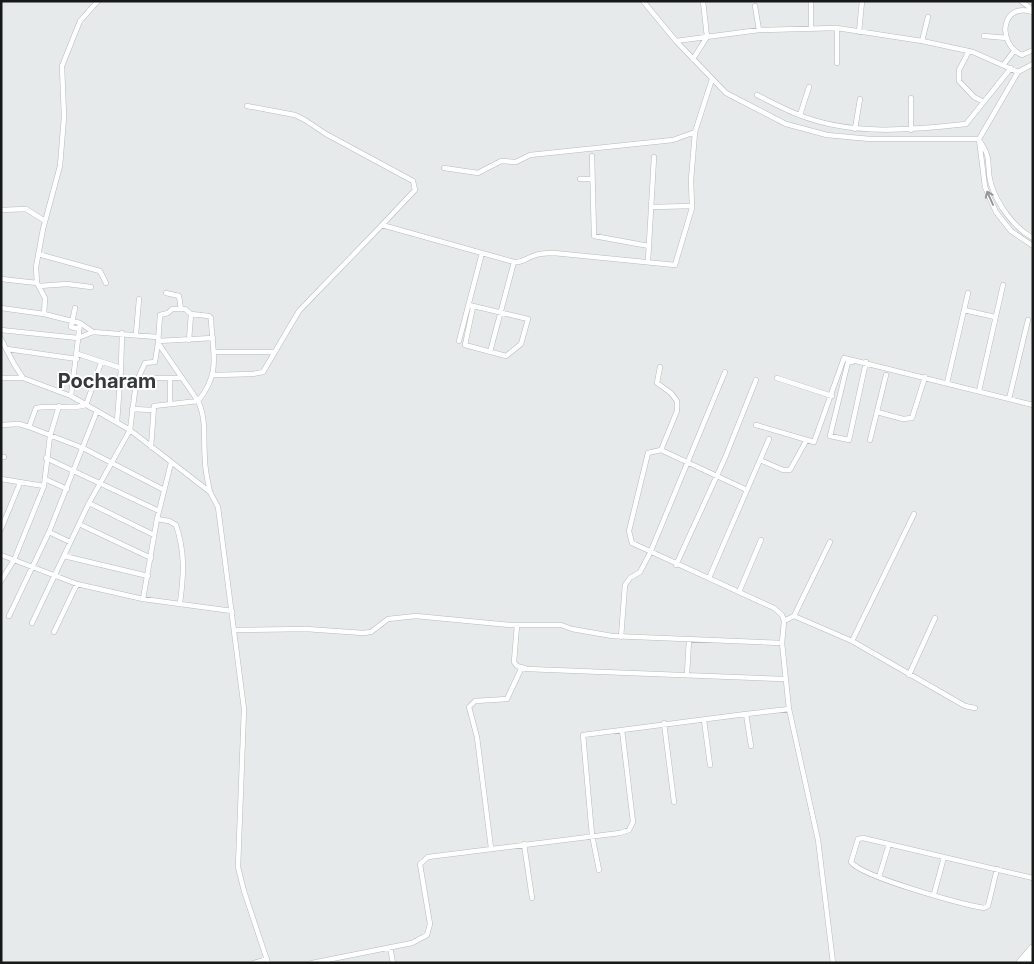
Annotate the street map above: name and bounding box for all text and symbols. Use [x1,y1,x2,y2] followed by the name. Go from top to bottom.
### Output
[984,191,994,206] one-way arrow
[58,369,156,393] district label: Pocharam

